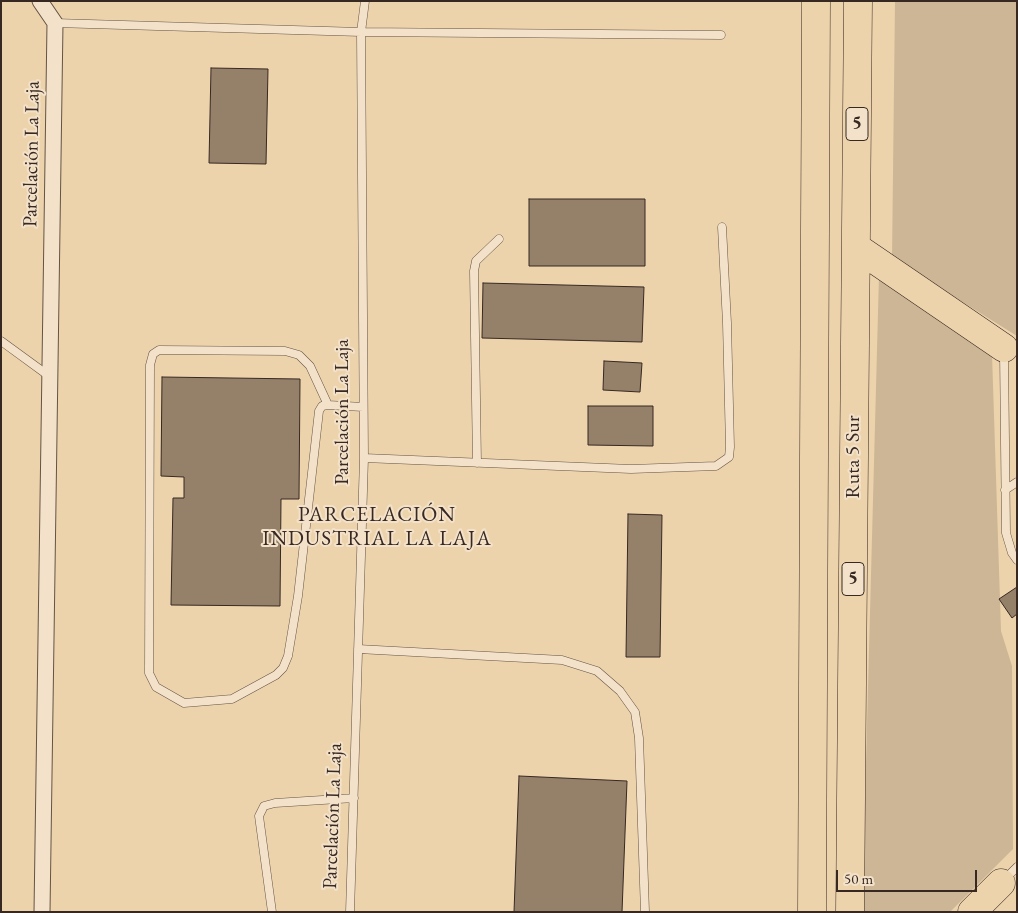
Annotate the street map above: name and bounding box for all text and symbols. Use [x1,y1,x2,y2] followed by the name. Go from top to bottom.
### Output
[19,81,45,227] street label: Parcelación La Laja
[846,108,868,140] road number: 5
[331,339,355,485] street label: Parcelación La Laja
[842,415,866,499] street label: Ruta 5 Sur
[260,502,494,552] district label: PARCELACIÓN INDUSTRIAL LA LAJA
[842,562,864,596] road number: 5
[318,743,348,889] street label: Parcelación La Laja
[838,860,979,892] scale bar
[844,869,873,888] text: 50 m

